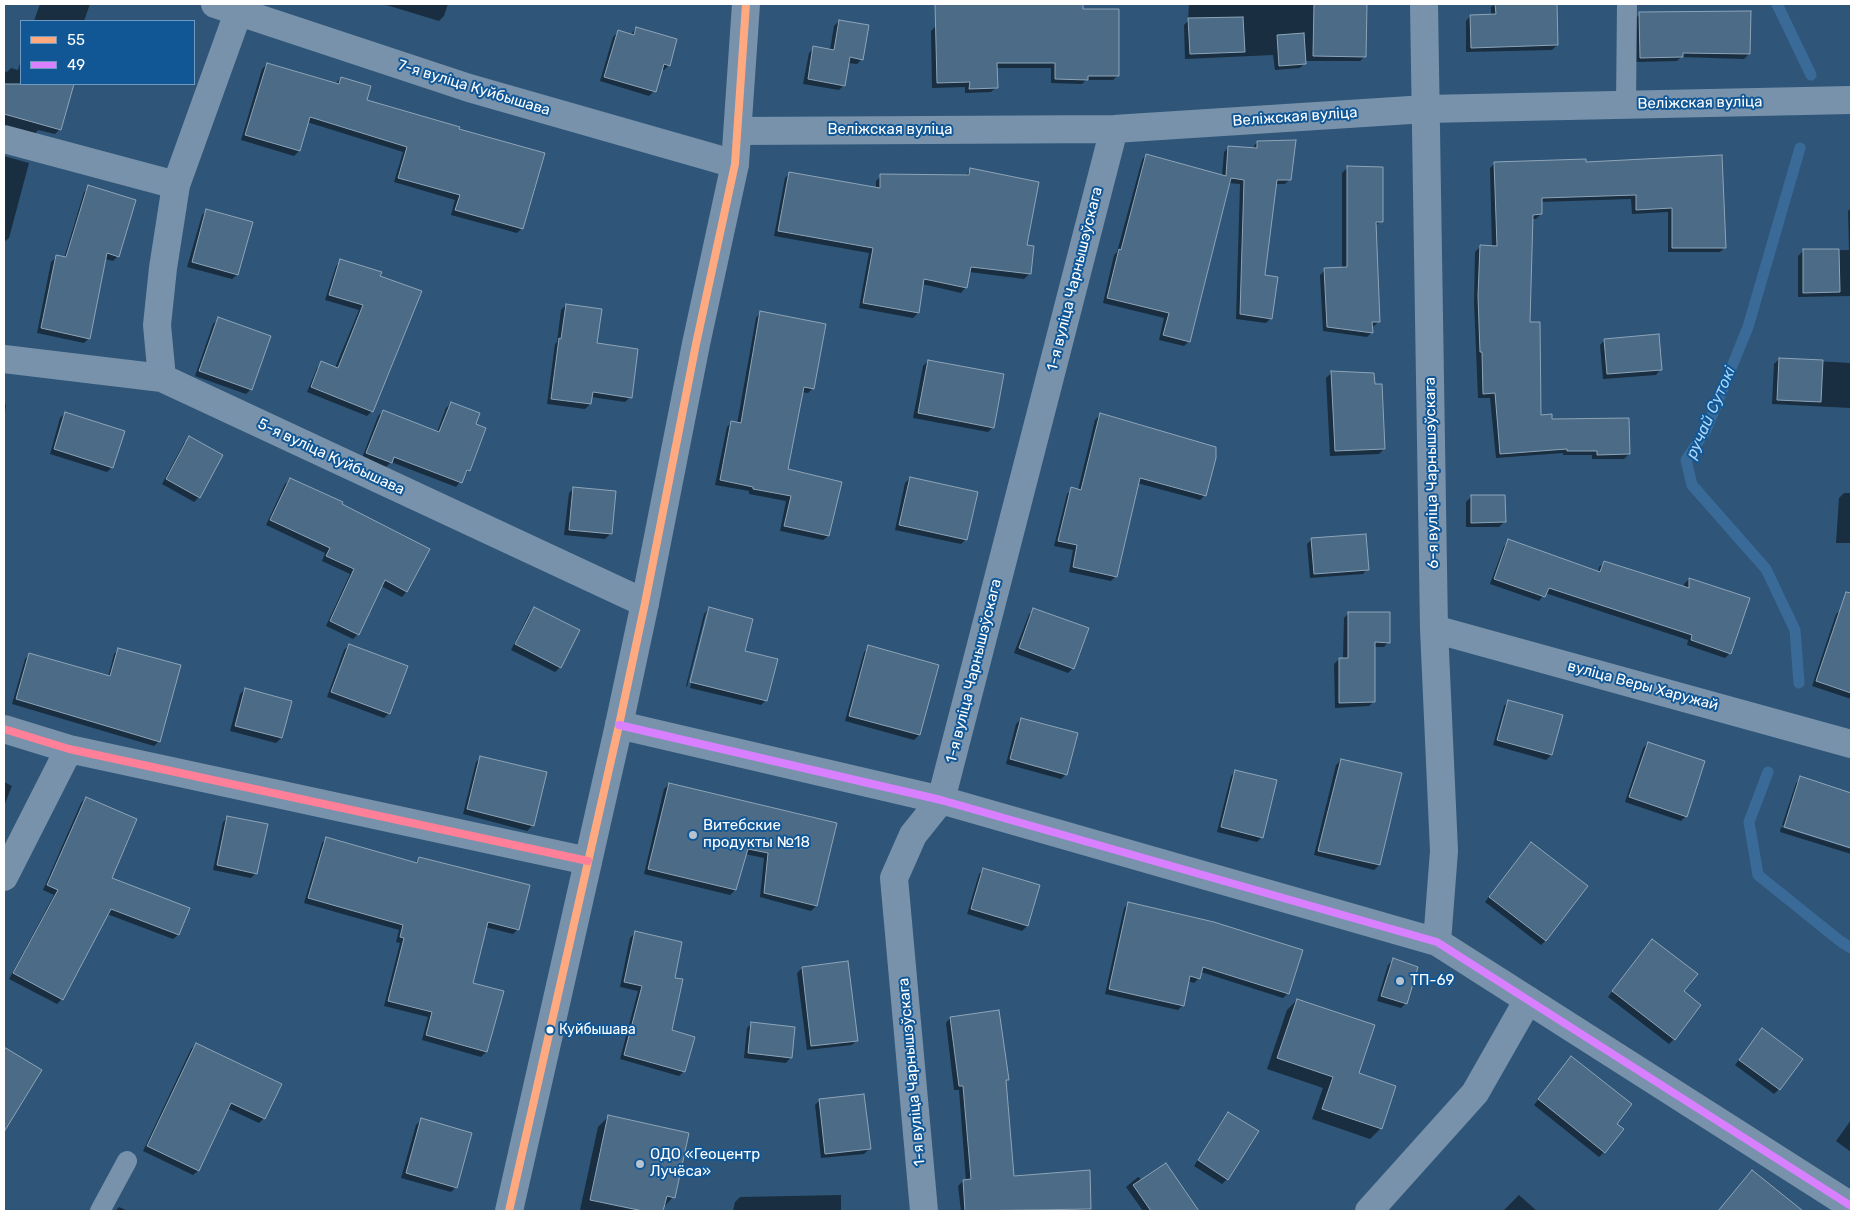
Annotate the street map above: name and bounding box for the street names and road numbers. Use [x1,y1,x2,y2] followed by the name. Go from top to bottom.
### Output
[396,56,552,120] street label: 7-я вуліца Куйбышава
[1637,93,1763,113] street label: Веліжская вуліца
[1232,104,1358,130] street label: Веліжская вуліца
[827,121,953,139] street label: Веліжская вуліца
[1043,185,1107,373] street label: 1-я вуліца Чарнышэўскага
[1421,377,1443,569] street label: 6-я вуліца Чарнышэўскага
[255,415,407,499] street label: 5-я вуліца Куйбышава
[942,577,1006,765] street label: 1-я вуліца Чарнышэўскага
[1566,657,1720,715] street label: вуліца Веры Харужай
[895,977,929,1167] street label: 1-я вуліца Чарнышэўскага

